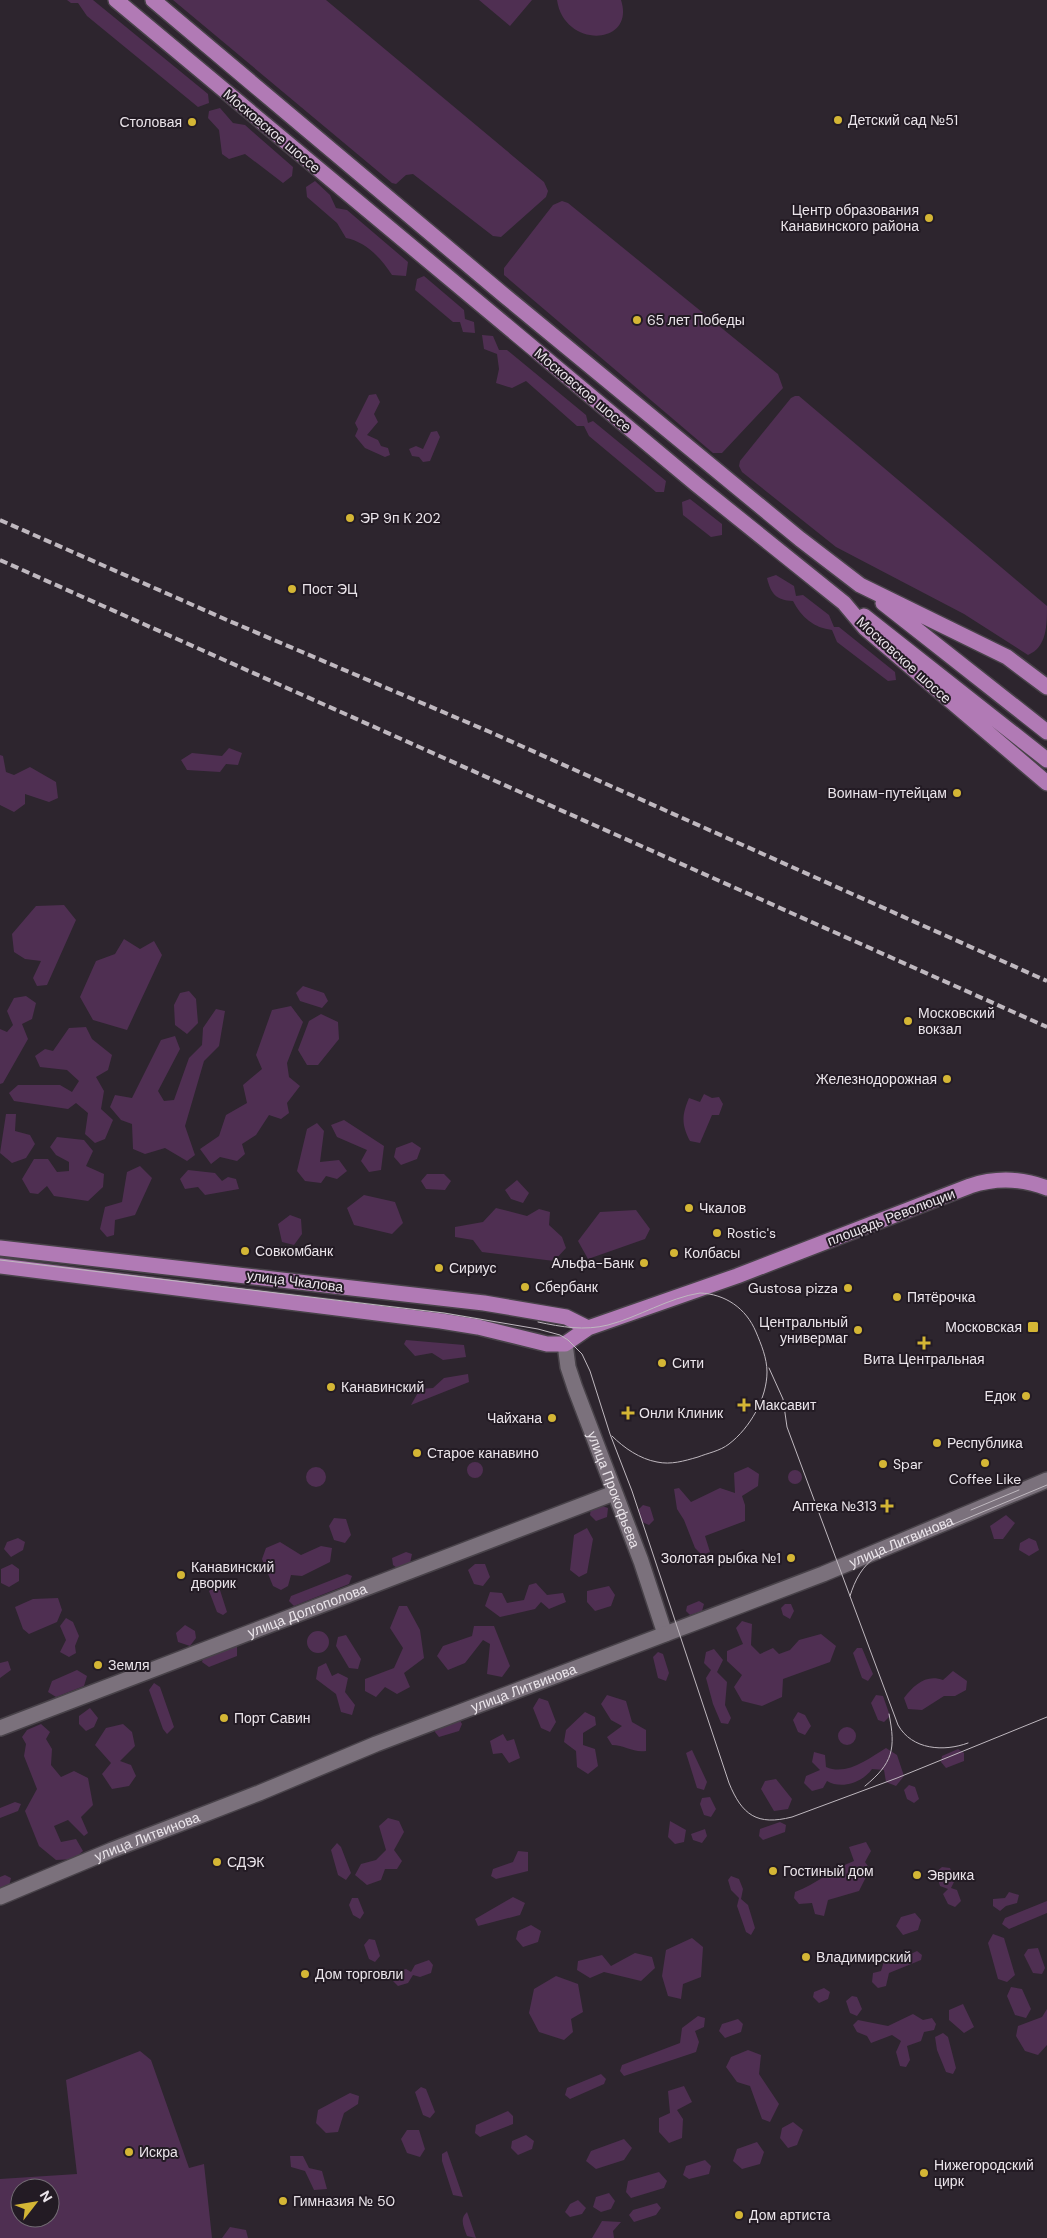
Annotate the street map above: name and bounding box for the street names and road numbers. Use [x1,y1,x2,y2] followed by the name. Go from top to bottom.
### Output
[220,85,324,177] street label: Московское шоссе
[531,344,635,436] street label: Московское шоссе
[853,613,955,707] street label: Московское шоссе
[824,1184,958,1250] street label: площадь Революции
[246,1266,344,1296] street label: улица Чкалова
[583,1429,644,1551] street label: улица Прокофьева
[846,1511,956,1571] street label: улица Литвинова
[245,1579,370,1641] street label: улица Долгополова
[468,1660,579,1716] street label: улица Литвинова
[92,1808,202,1865] street label: улица Литвинова

